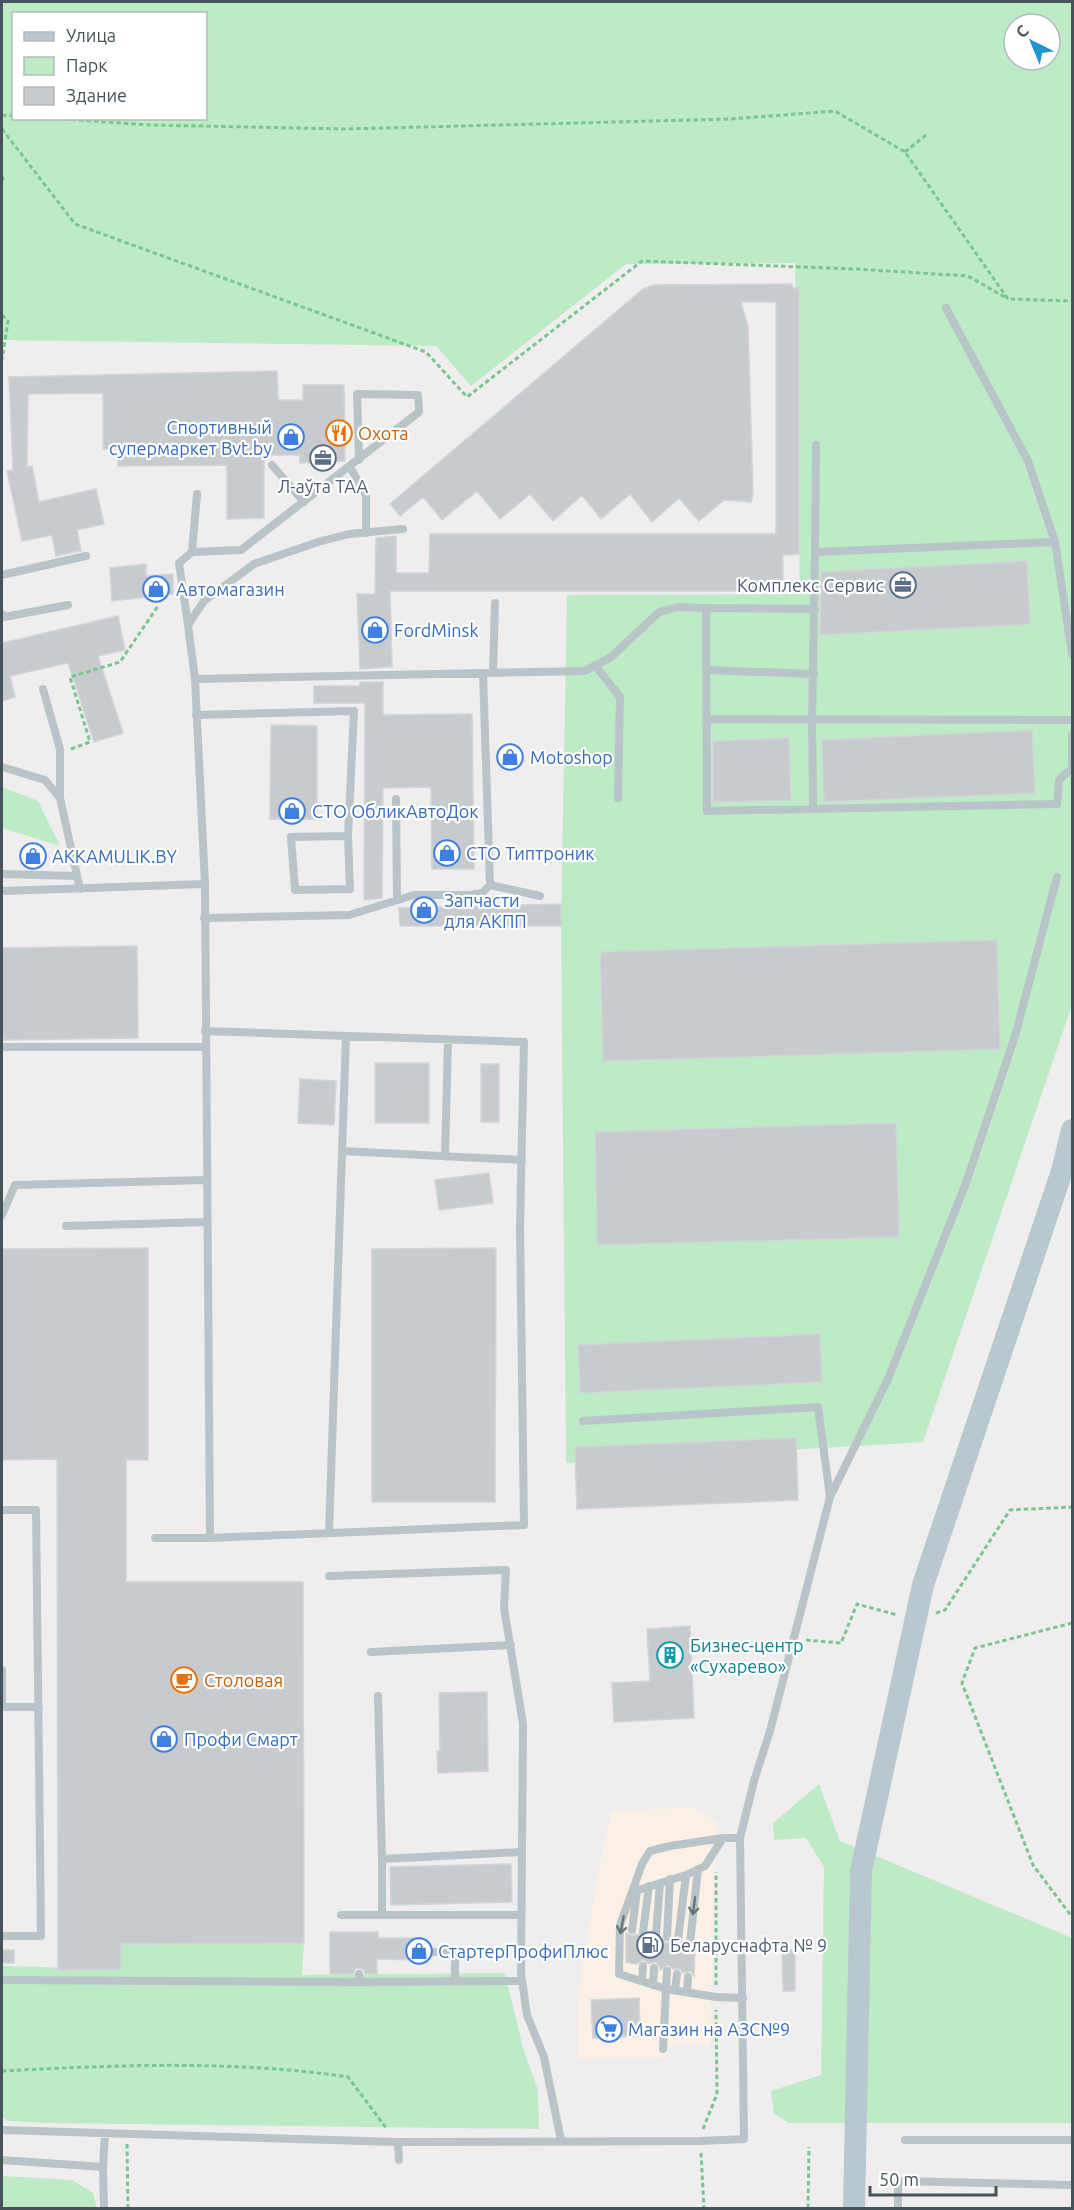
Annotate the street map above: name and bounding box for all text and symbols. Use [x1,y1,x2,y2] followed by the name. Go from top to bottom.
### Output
[12,12,207,120] legend
[1002,12,1062,72] north arrow
[1012,21,1032,41] text: С
[66,25,116,45] text: Улица
[66,55,107,75] text: Парк
[66,85,127,105] text: Здание
[109,417,272,458] place label: Спортивный супермаркет Bvt.by
[324,418,354,448] restaurant icon: Охота
[276,422,306,452] shop icon: Спортивный супермаркет Bvt.by
[358,423,409,443] place label: Охота
[308,443,338,473] office icon: Л-аўта ТАА
[278,476,369,496] place label: Л-аўта ТАА
[888,570,918,600] office icon: Комплекс Сервис
[141,574,171,604] shop icon: Автомагазин
[737,575,884,595] place label: Комплекс Сервис
[176,579,285,599] place label: Автомагазин
[360,615,390,645] shop icon: FordMinsk
[394,620,479,640] place label: FordMinsk
[495,742,525,772] shop icon: Motoshop
[530,747,613,767] place label: Motoshop
[277,796,307,826] shop icon: СТО ОбликАвтоДок
[312,801,479,821] place label: СТО ОбликАвтоДок
[432,838,462,868] shop icon: СТО Типтроник
[18,841,48,871] shop icon: AKKAMULIK.BY
[466,843,595,863] place label: СТО Типтроник
[52,846,177,866] place label: AKKAMULIK.BY
[444,890,527,931] place label: Запчасти для АКПП
[409,895,439,925] shop icon: Запчасти для АКПП
[690,1635,803,1676] place label: Бизнес-центр «Сухарево»
[655,1640,685,1670] building icon: Бизнес-центр «Сухарево»
[169,1665,199,1695] cafe icon: Столовая
[204,1670,283,1690] place label: Столовая
[149,1724,179,1754] shop icon: Профи Смарт
[184,1729,298,1749] place label: Профи Смарт
[688,1895,699,1915] one-way arrow
[616,1915,627,1934] one-way arrow
[635,1930,665,1960] fuel station icon: Беларуснафта № 9
[670,1935,827,1955] place label: Беларуснафта № 9
[404,1936,434,1966] shop icon: СтартерПрофиПлюс
[438,1941,608,1961] place label: СтартерПрофиПлюс
[594,2014,624,2044] supermarket icon: Магазин на АЗС№9
[628,2019,790,2039] place label: Магазин на АЗС№9
[870,2159,996,2197] scale bar
[879,2169,919,2189] text: 50 m

